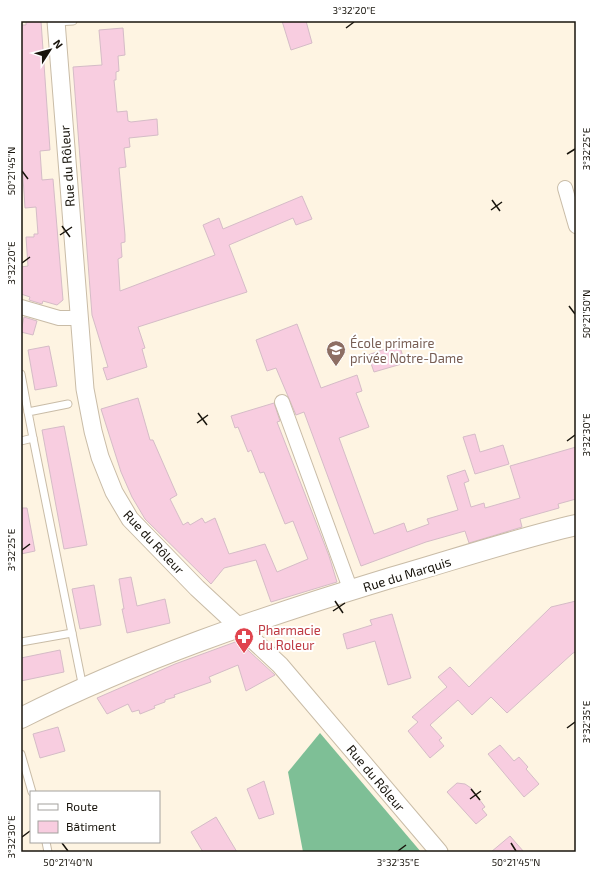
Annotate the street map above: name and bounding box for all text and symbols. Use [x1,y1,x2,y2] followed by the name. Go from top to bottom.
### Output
[332,4,376,16] text: 3°32'20"E
[30,30,70,70] north arrow
[51,37,66,51] text: N
[56,125,78,207] street label: Rue du Rôleur
[580,127,592,170] text: 3°32'25"E
[5,147,17,195] text: 50°21'45"N
[5,241,17,285] text: 3°32'20"E
[580,290,592,338] text: 50°21'50"N
[350,334,463,366] place label: École primaire privée Notre-Dame
[325,339,347,367] school or university icon: École primaire privée Notre-Dame
[580,413,592,457] text: 3°32'30"E
[120,507,188,577] street label: Rue du Rôleur
[5,528,17,571] text: 3°32'25"E
[361,553,453,595] street label: Rue du Marquis
[258,622,321,653] place label: Pharmacie du Roleur
[233,626,255,654] pharmacy icon: Pharmacie du Roleur
[580,700,592,743] text: 3°32'35"E
[344,741,408,815] street label: Rue du Rôleur
[30,791,160,843] legend
[66,799,98,813] text: Route
[5,815,17,859] text: 3°32'30"E
[66,819,117,833] text: Bâtiment
[43,856,93,868] text: 50°21'40"N
[377,856,420,868] text: 3°32'35"E
[492,856,540,868] text: 50°21'45"N

